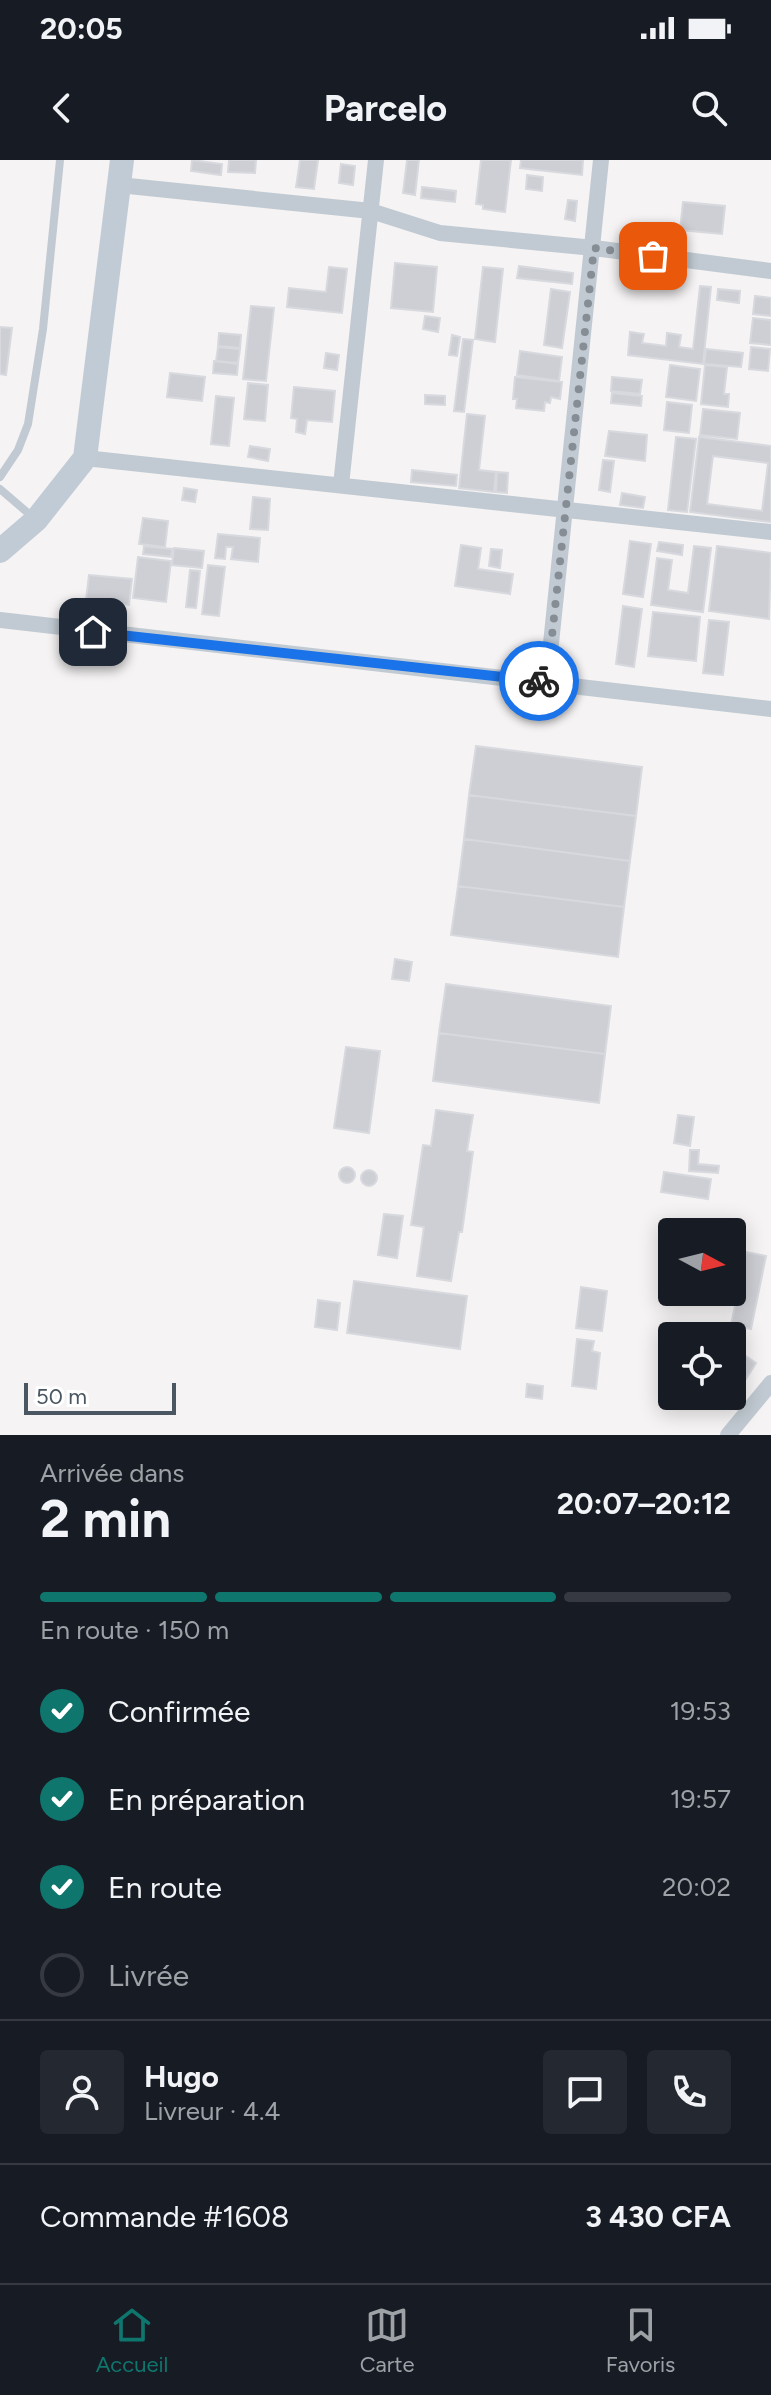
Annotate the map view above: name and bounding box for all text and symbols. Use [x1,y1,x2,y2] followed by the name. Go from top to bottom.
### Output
[40,10,123,47] text: 20:05
[40,86,84,130] icon: back
[687,86,731,130] icon: search
[324,87,447,130] text: Parcelo
[619,222,687,290] pin
[631,234,675,278] icon: bag
[59,598,127,666] pin
[71,610,115,654] icon: home
[499,641,579,721] courier
[517,659,561,703] icon: bike
[658,1218,746,1306] north arrow
[658,1218,746,1410] map controls
[658,1322,746,1410] button: locate
[24,1379,176,1415] scale bar
[36,1383,87,1410] text: 50 m
[40,1457,184,1489] text: Arrivée dans
[557,1485,731,1522] text: 20:07–20:12
[40,1488,171,1550] text: 2 min
[40,1614,229,1646] text: En route · 150 m
[40,1689,84,1733] icon: check
[108,1693,250,1730] text: Confirmée
[670,1695,731,1727] text: 19:53
[40,1777,84,1821] icon: check
[108,1781,305,1818] text: En préparation
[670,1783,731,1815] text: 19:57
[40,1865,84,1909] icon: check
[108,1869,222,1906] text: En route
[662,1871,731,1903] text: 20:02
[108,1957,189,1994] text: Livrée
[40,2050,124,2134] button: person
[543,2050,627,2134] button: chat
[647,2050,731,2134] button: phone
[144,2058,219,2095] text: Hugo
[144,2095,281,2127] text: Livreur · 4.4
[40,2198,289,2235] text: Commande #1608
[585,2198,731,2235] text: 3 430 CFA
[96,2303,168,2378] tab: Accueil
[360,2303,414,2378] tab: Carte
[606,2303,675,2378] tab: Favoris

